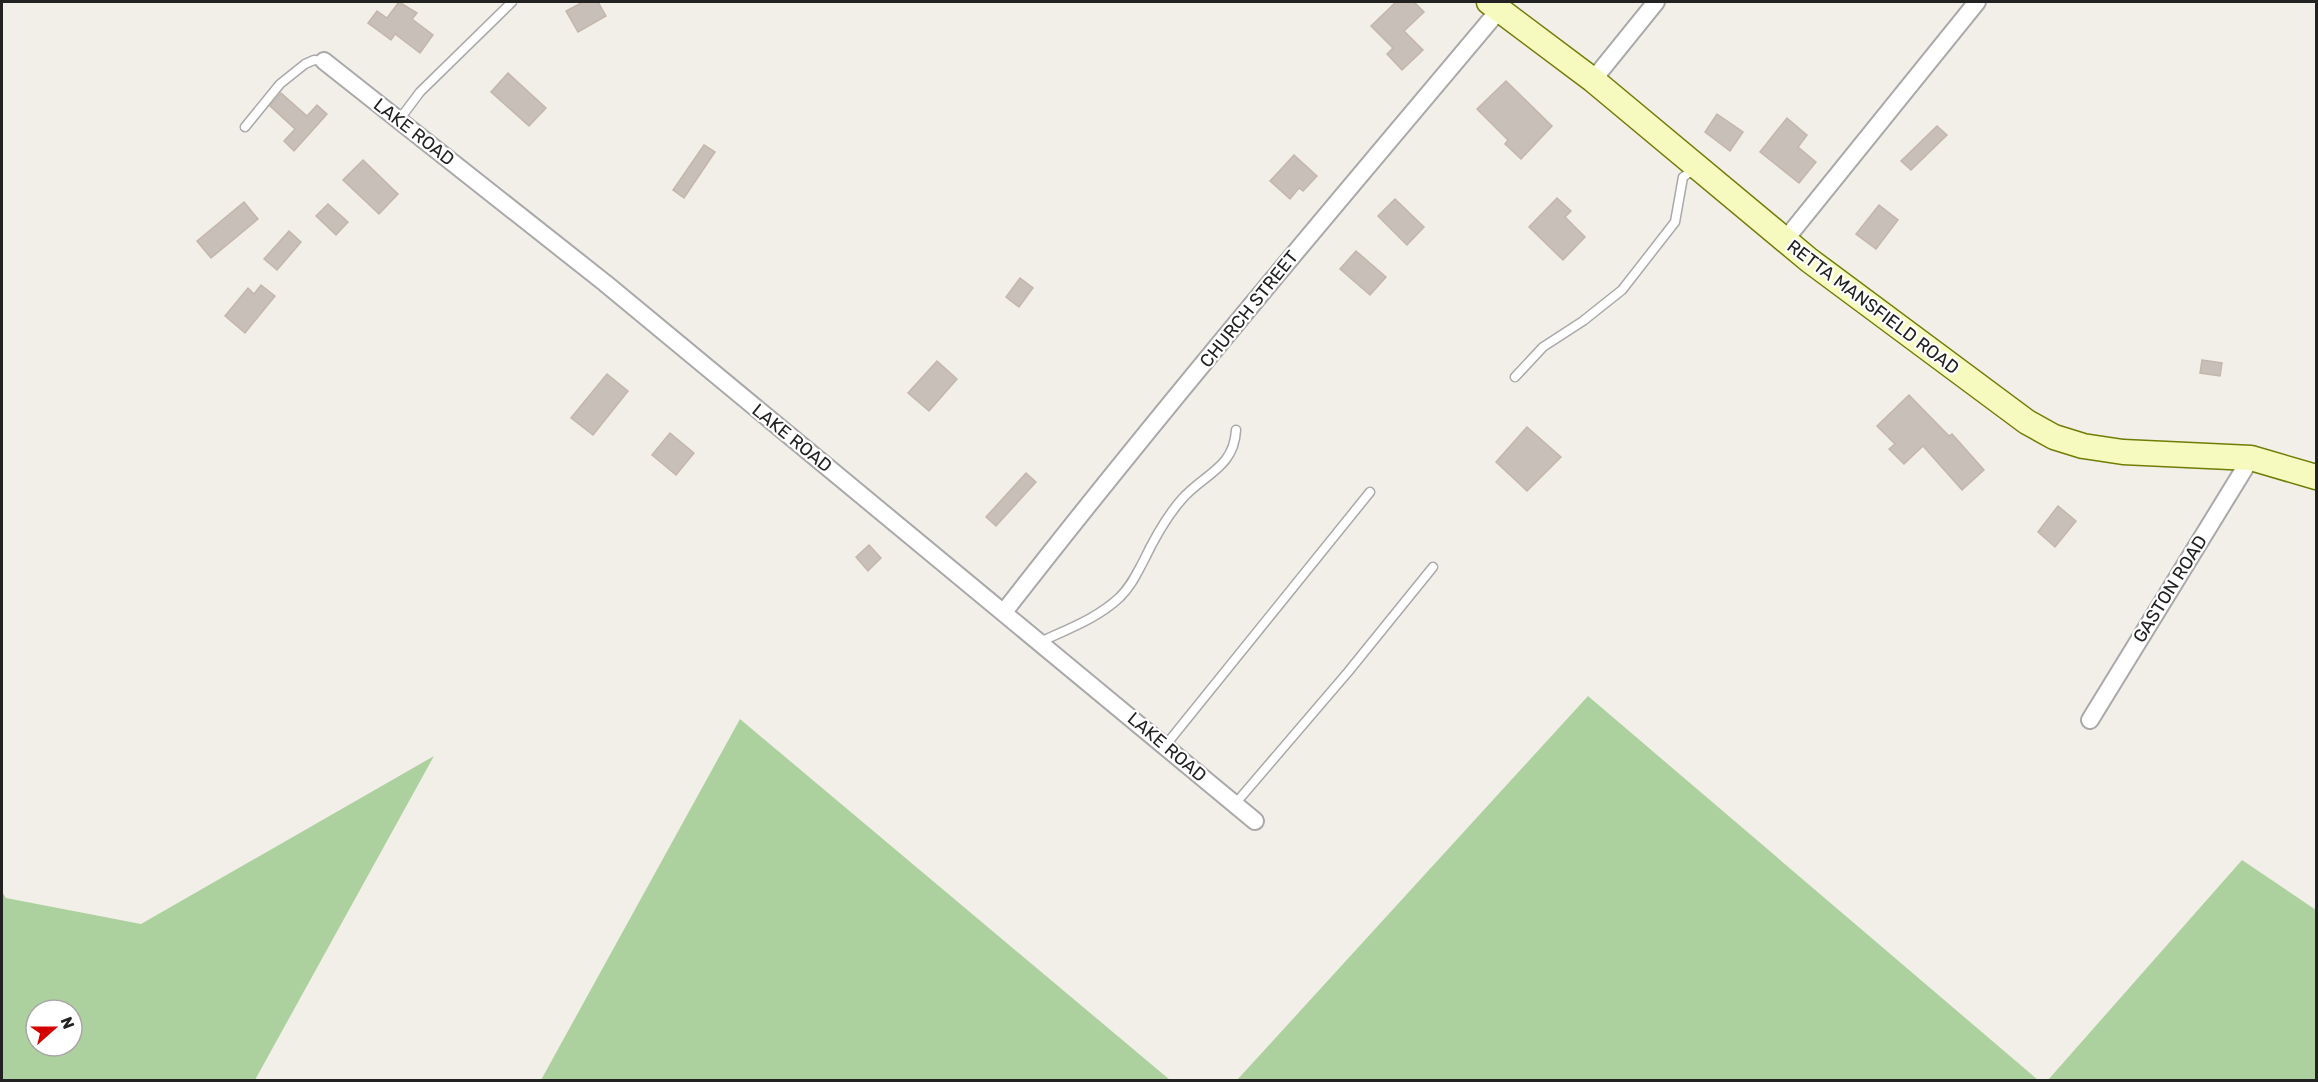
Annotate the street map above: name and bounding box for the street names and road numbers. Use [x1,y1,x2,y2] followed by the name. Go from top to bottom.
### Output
[369,94,459,170] street label: LAKE ROAD
[1783,235,1963,379] street label: RETTA MANSFIELD ROAD
[1195,246,1303,372] street label: CHURCH STREET
[748,399,836,477] street label: LAKE ROAD
[2128,531,2212,647] street label: GASTON ROAD
[1123,708,1211,786] street label: LAKE ROAD

